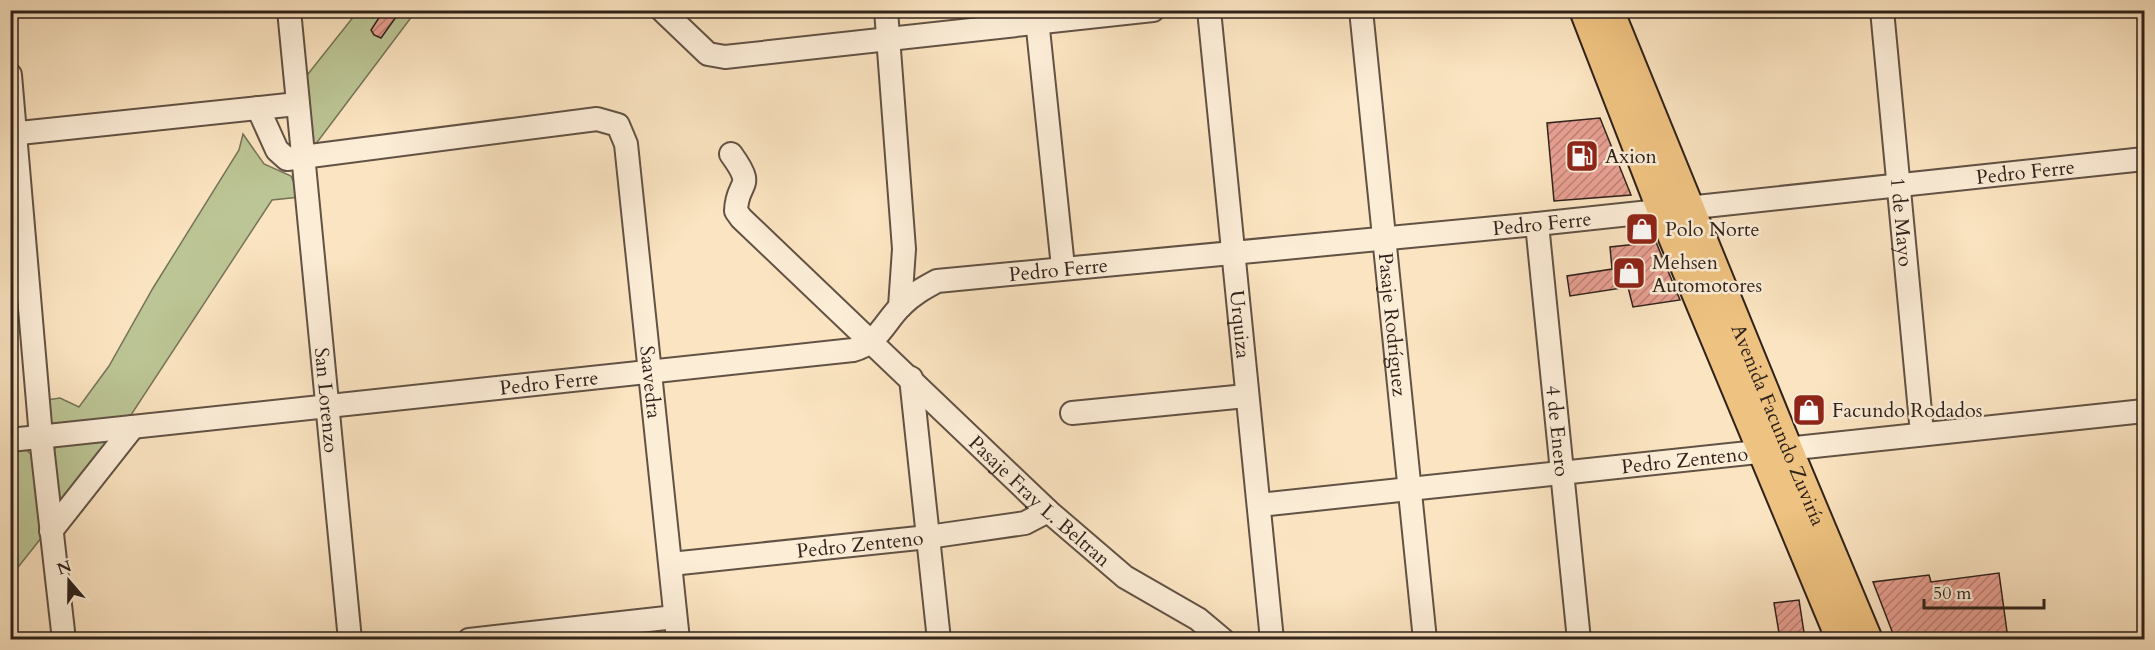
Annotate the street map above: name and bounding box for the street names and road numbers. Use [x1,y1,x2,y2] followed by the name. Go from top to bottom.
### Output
[1974,153,2076,190] street label: Pedro Ferre
[1884,176,1920,268] street label: 1 de Mayo
[1491,205,1593,242] street label: Pedro Ferre
[1008,251,1109,288] street label: Pedro Ferre
[1372,251,1414,398] street label: Pasaje Rodríguez
[1224,289,1257,360] street label: Urquiza
[1725,320,1832,530] street label: Avenida Facundo Zuviría
[634,344,668,420] street label: Saavedra
[308,346,345,454] street label: San Lorenzo
[498,364,600,401] street label: Pedro Ferre
[1540,384,1576,478] street label: 4 de Enero
[963,429,1117,573] street label: Pasaje Fray L. Beltran
[1620,440,1750,480] street label: Pedro Zenteno
[795,524,925,564] street label: Pedro Zenteno

